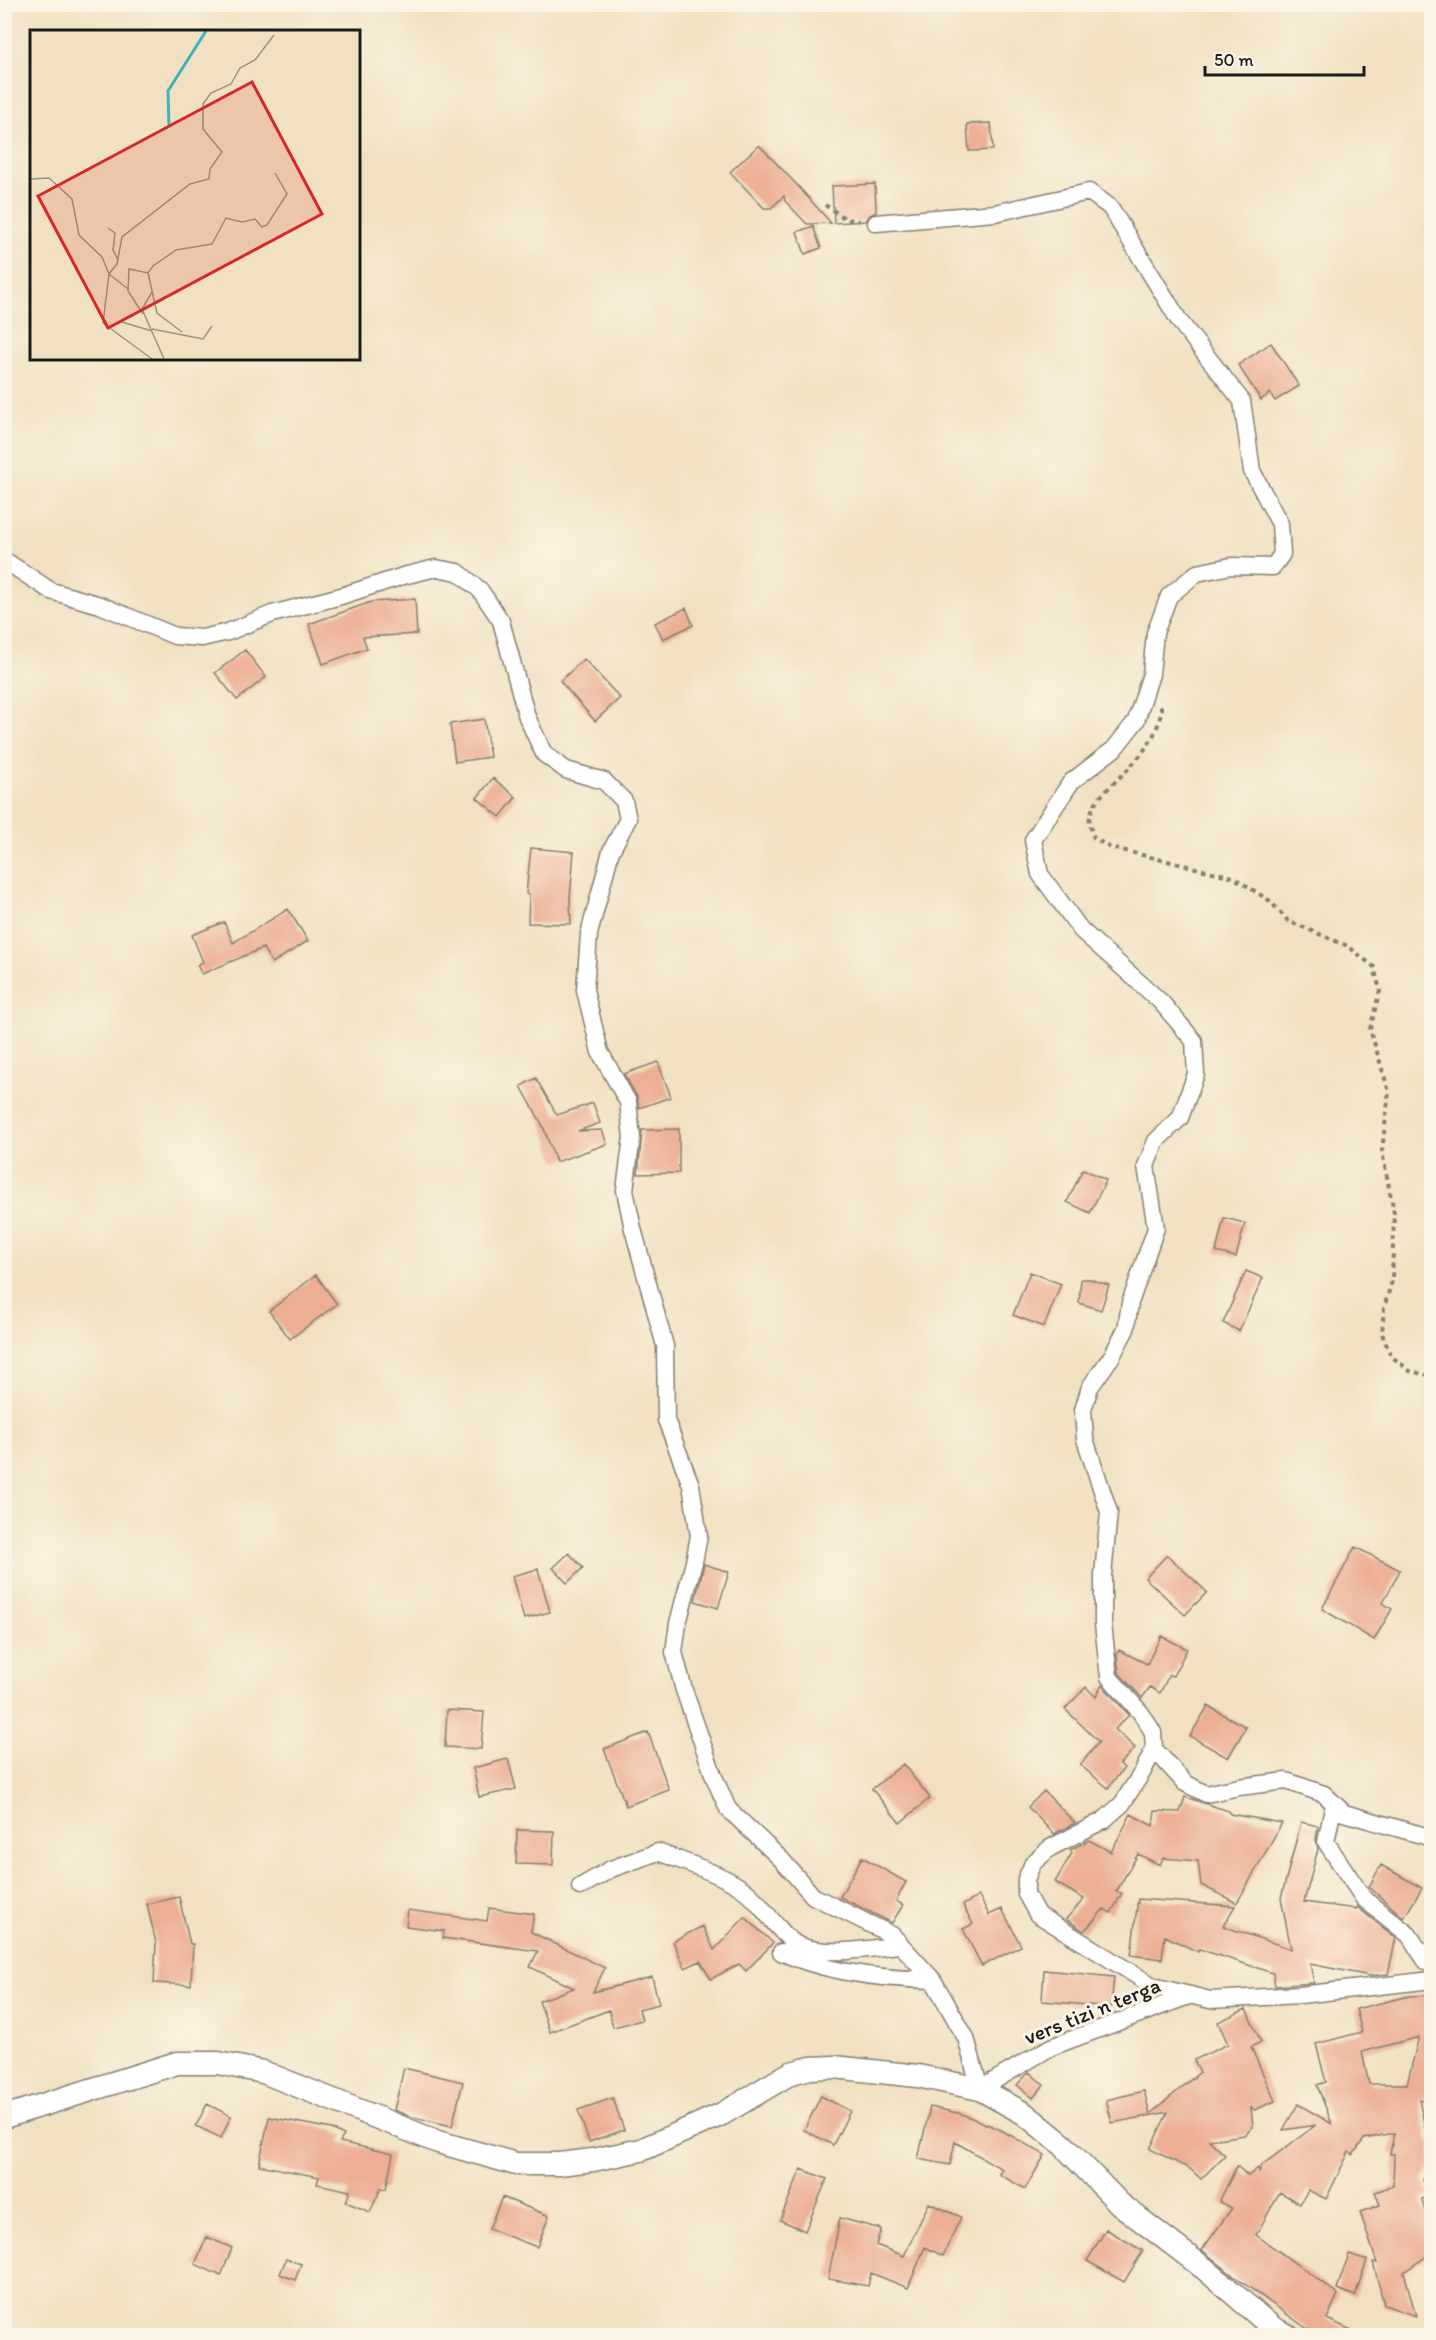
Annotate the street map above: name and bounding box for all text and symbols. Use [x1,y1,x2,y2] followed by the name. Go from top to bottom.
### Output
[30,30,360,360] inset map
[1205,39,1364,77] scale bar
[1214,49,1254,71] text: 50 m
[1020,1971,1164,2051] street label: vers tizi n terga

